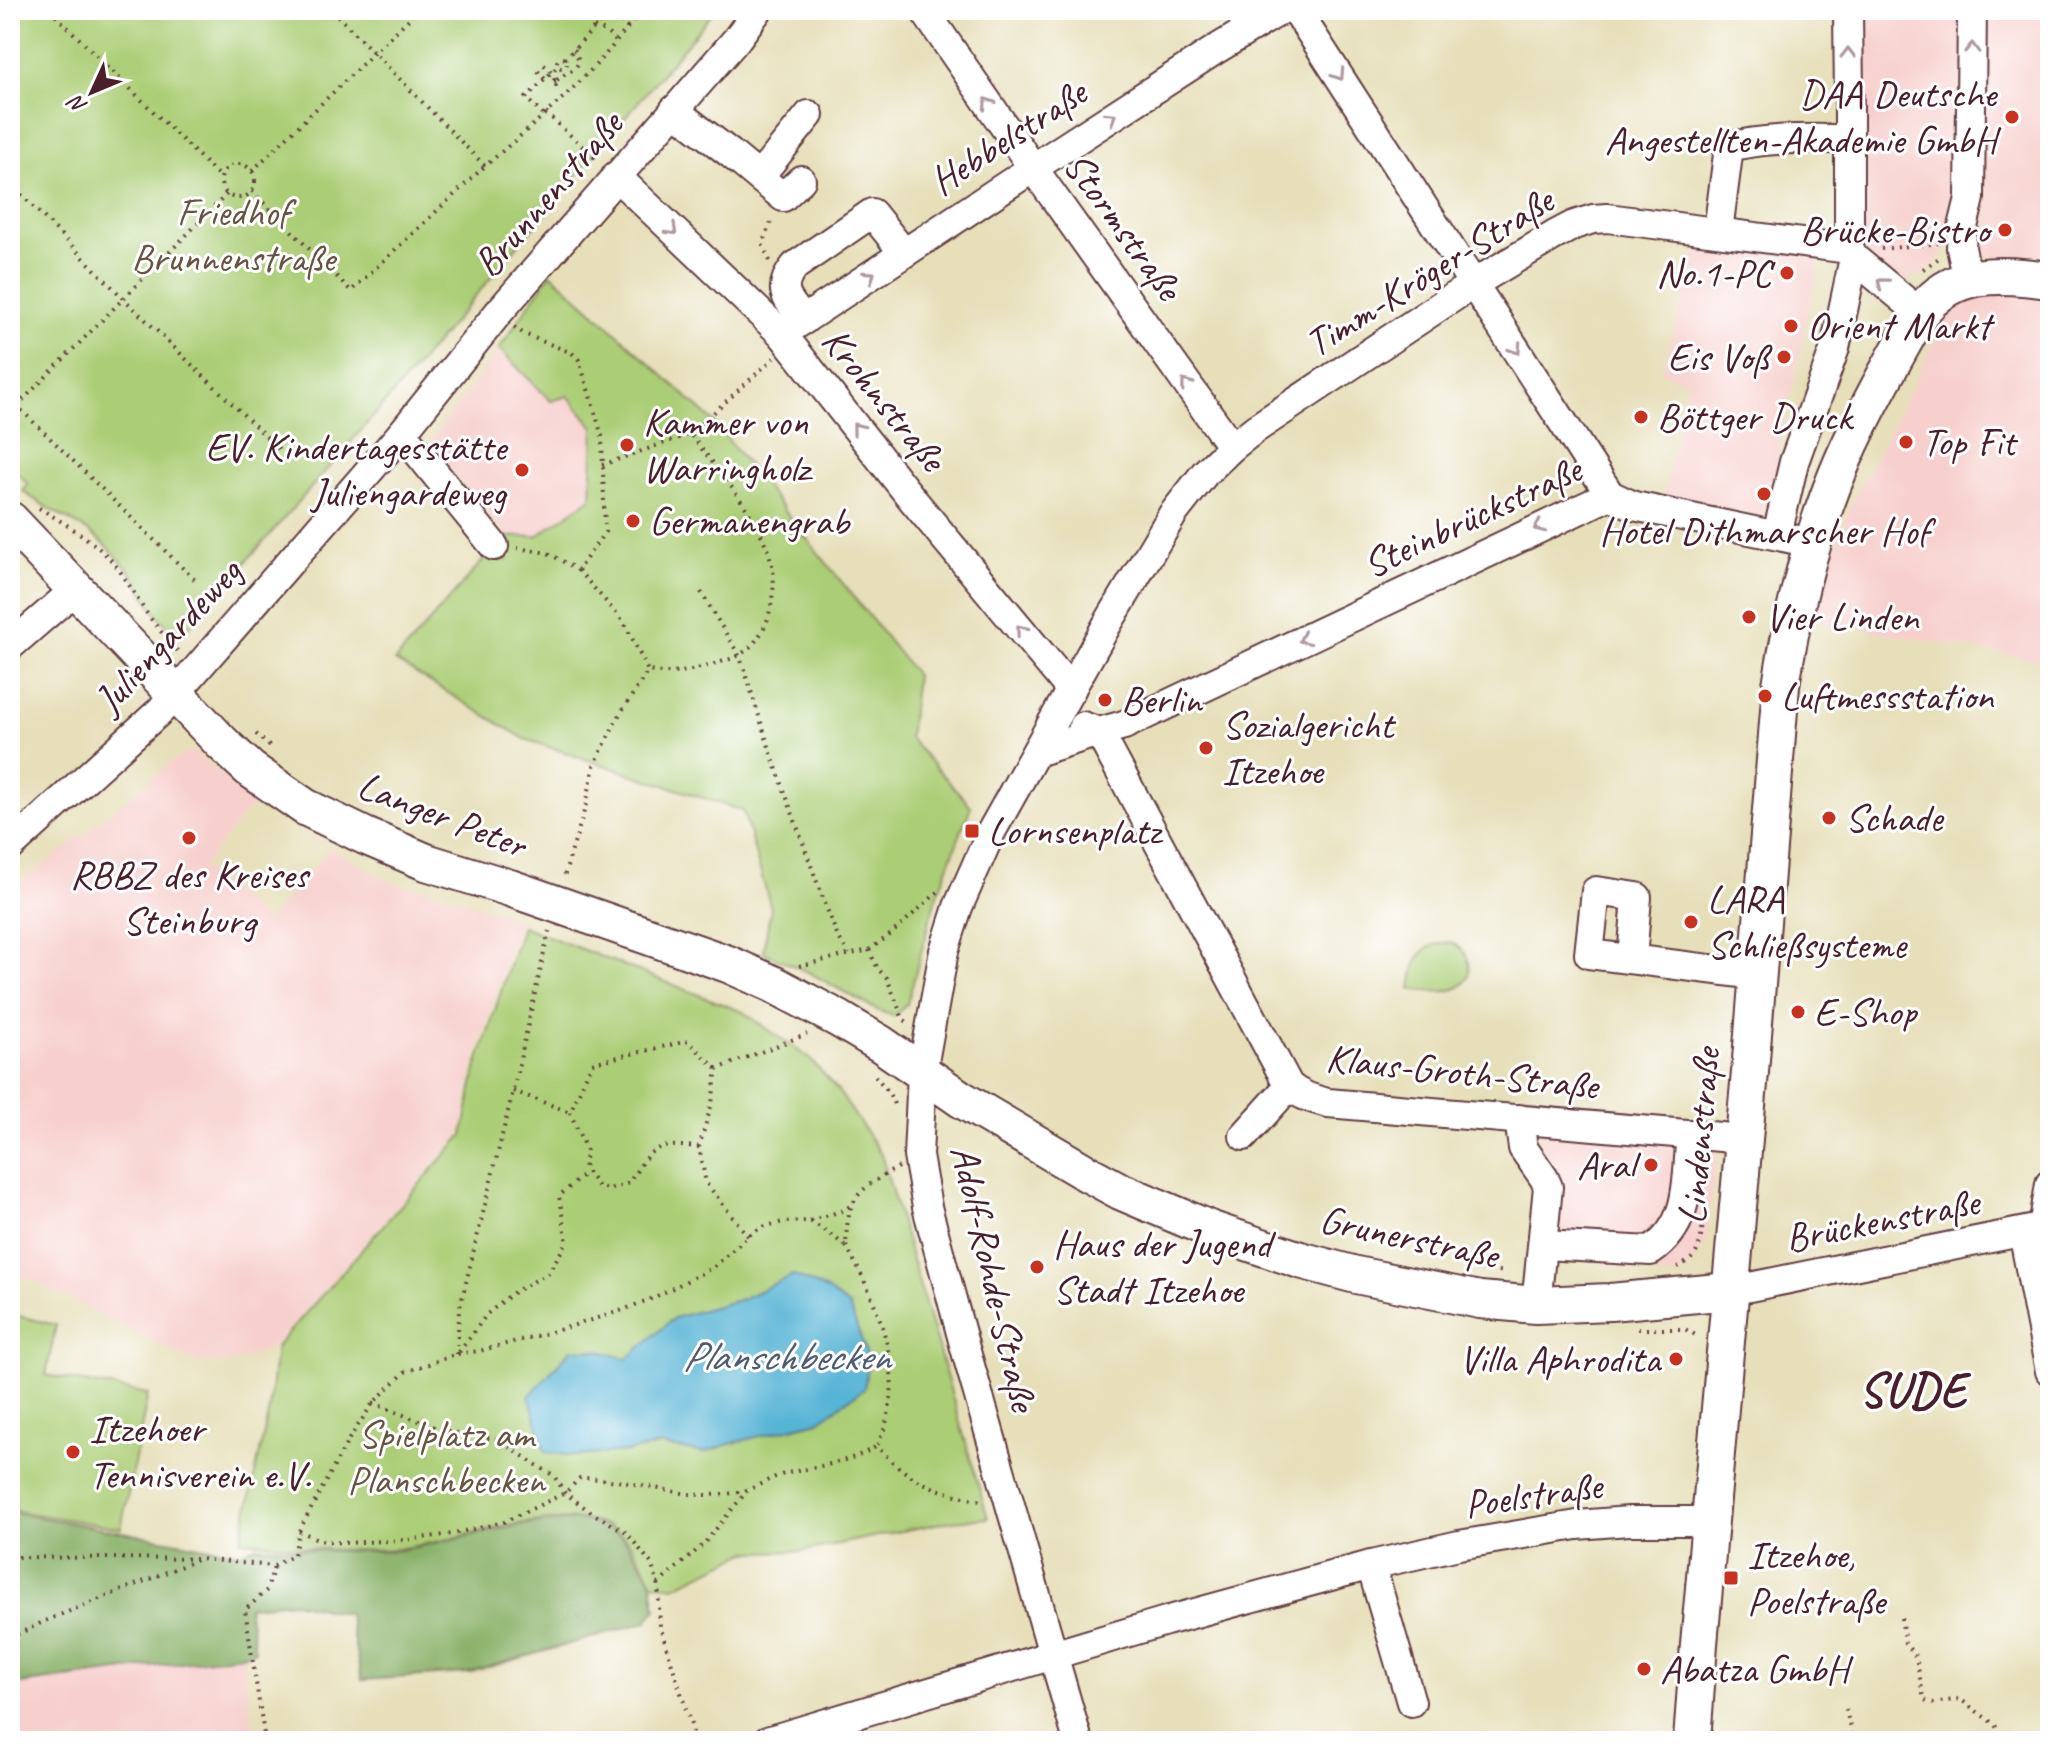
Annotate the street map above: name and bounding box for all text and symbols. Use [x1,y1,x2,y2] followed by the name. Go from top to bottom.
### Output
[1963,41,1981,54] one-way arrow
[1840,46,1857,59] one-way arrow
[52,52,132,132] north arrow
[920,66,1098,206] street label: Hebbelstraße
[1329,67,1344,81] one-way arrow
[1605,69,2001,165] place label: DAA Deutsche Angestellten-Akademie GmbH
[61,88,93,120] text: N
[983,98,998,112] one-way arrow
[462,99,636,287] street label: Brunnenstraße
[2003,108,2021,126] marker: DAA Deutsche Angestellten-Akademie GmbH
[1102,112,1117,127] one-way arrow
[1053,142,1195,312] street label: Stormstraße
[1296,174,1565,368] street label: Timm-Kröger-Straße
[131,187,338,283] park label: Friedhof Brunnenstraße
[1800,205,1993,255] place label: Brücke-Bistro
[663,221,677,235] one-way arrow
[1996,221,2014,239] marker: Brücke-Bistro
[1656,248,1776,298] place label: No.1-PC
[1778,264,1796,282] marker: No.1-PC
[862,271,876,286] one-way arrow
[1877,278,1891,293] one-way arrow
[1807,301,1996,351] place label: Orient Markt
[811,317,959,483] street label: Krohnstraße
[1782,317,1800,335] marker: Orient Markt
[1668,332,1773,382] place label: Eis Voß
[1506,341,1521,355] one-way arrow
[1775,348,1793,366] marker: Eis Voß
[1182,378,1196,393] one-way arrow
[1657,392,1855,442] place label: Böttger Druck
[643,397,814,493] place label: Kammer von Warringholz
[1632,408,1650,426] marker: Böttger Druck
[1922,417,2019,467] place label: Top Fit
[205,422,509,518] place label: EV. Kindertagesstätte Juliengardeweg
[852,422,866,437] one-way arrow
[1897,433,1915,451] marker: Top Fit
[618,436,636,454] marker: Kammer von Warringholz
[1355,443,1592,589] street label: Steinbrückstraße
[513,461,531,479] marker: EV. Kindertagesstätte Juliengardeweg
[1755,485,1773,503] marker: Hotel Dithmarscher Hof
[649,496,851,546] place label: Germanengrab
[1599,506,1936,556] place label: Hotel Dithmarscher Hof
[624,512,642,530] marker: Germanengrab
[1533,518,1547,534] one-way arrow
[82,546,254,726] street label: Juliengardeweg
[1765,592,1919,642] place label: Vier Linden
[1740,608,1758,626] marker: Vier Linden
[1016,624,1031,639] one-way arrow
[1298,629,1313,645] one-way arrow
[1781,671,1994,721] place label: Luftmessstation
[1121,675,1203,725] place label: Berlin
[1756,687,1774,705] marker: Luftmessstation
[1096,691,1114,709] marker: Berlin
[1222,700,1397,796] place label: Sozialgericht Itzehoe
[1197,739,1215,757] marker: Sozialgericht Itzehoe
[351,760,536,871] street label: Langer Peter
[1845,793,1945,843] place label: Schade
[988,806,1164,856] place label: Lornsenplatz
[1820,809,1838,827] marker: Schade
[963,822,981,840] marker: Lornsenplatz
[180,829,198,847] marker: RBBZ des Kreises Steinburg
[70,850,311,946] place label: RBBZ des Kreises Steinburg
[1707,874,1909,970] place label: LARA Schließsysteme
[1682,913,1700,931] marker: LARA Schließsysteme
[1814,987,1919,1037] place label: E-Shop
[1789,1003,1807,1021] marker: E-Shop
[1324,1033,1603,1111] street label: Klaus-Groth-Straße
[1666,1043,1732,1226] street label: Lindenstraße
[939,1140,1050,1419] street label: Adolf-Rohde-Straße
[1577,1140,1641,1190] place label: Aral
[1642,1156,1660,1174] marker: Aral
[1781,1176,1986,1263] street label: Brückenstraße
[1315,1194,1505,1281] street label: Grunerstraße
[1053,1219,1276,1315] place label: Haus der Jugend Stadt Itzehoe
[1028,1258,1046,1276] marker: Haus der Jugend Stadt Itzehoe
[682,1330,894,1383] water label: Planschbecken
[1459,1334,1663,1384] place label: Villa Aphrodita
[1667,1350,1685,1368] marker: Villa Aphrodita
[1859,1360,1972,1420] district label: SUDE
[89,1404,311,1500] place label: Itzehoer Tennisverein e.V.
[347,1409,547,1505] park label: Spielplatz am Planschbecken
[64,1443,82,1461] marker: Itzehoer Tennisverein e.V.
[1461,1460,1608,1529] street label: Poelstraße
[1747,1530,1888,1626] place label: Itzehoe, Poelstraße
[1722,1569,1740,1587] marker: Itzehoe, Poelstraße
[1660,1644,1854,1694] place label: Abatza GmbH
[1635,1660,1653,1678] marker: Abatza GmbH

